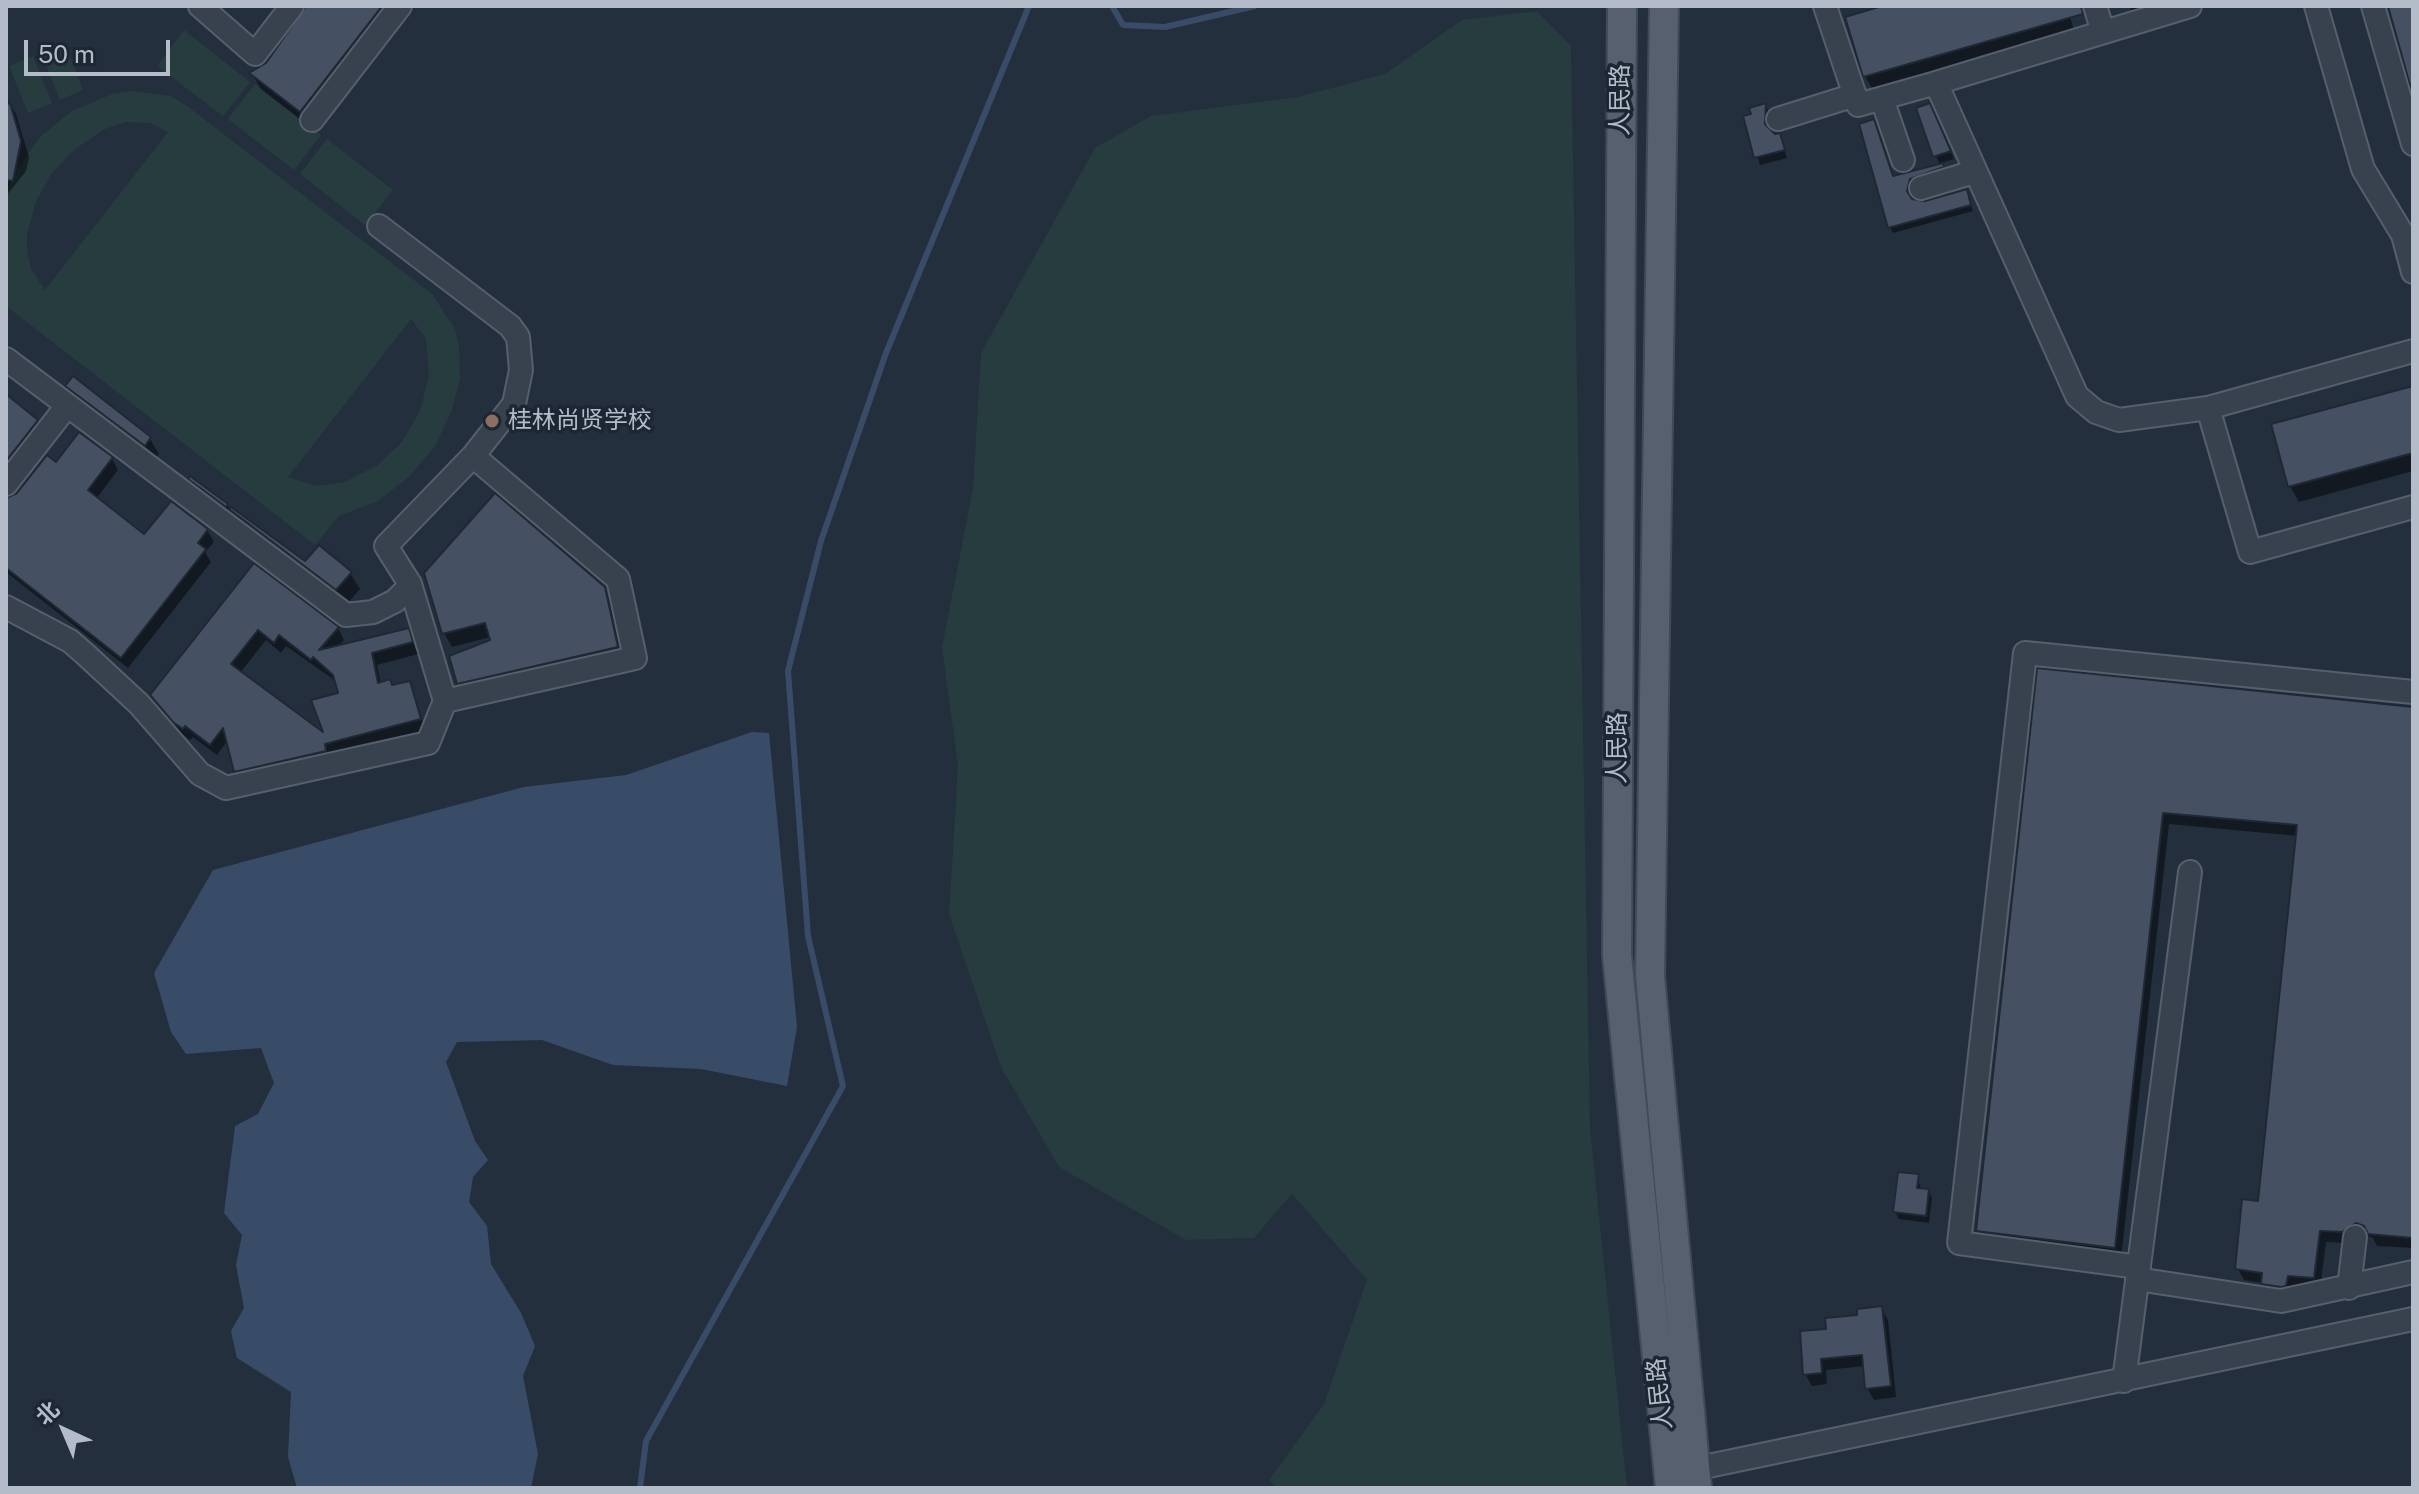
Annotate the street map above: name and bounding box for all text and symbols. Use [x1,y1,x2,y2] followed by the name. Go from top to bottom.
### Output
[28,24,174,74] scale bar
[38,40,95,68] text: 50 m
[1607,64,1635,136] street label: 人民路
[508,407,652,435] place label: 桂林尚贤学校
[483,412,501,430] marker: 桂林尚贤学校
[1604,712,1632,784] street label: 人民路
[1642,1357,1678,1431] street label: 人民路
[24,1390,104,1470] north arrow
[30,1396,64,1430] text: 北

